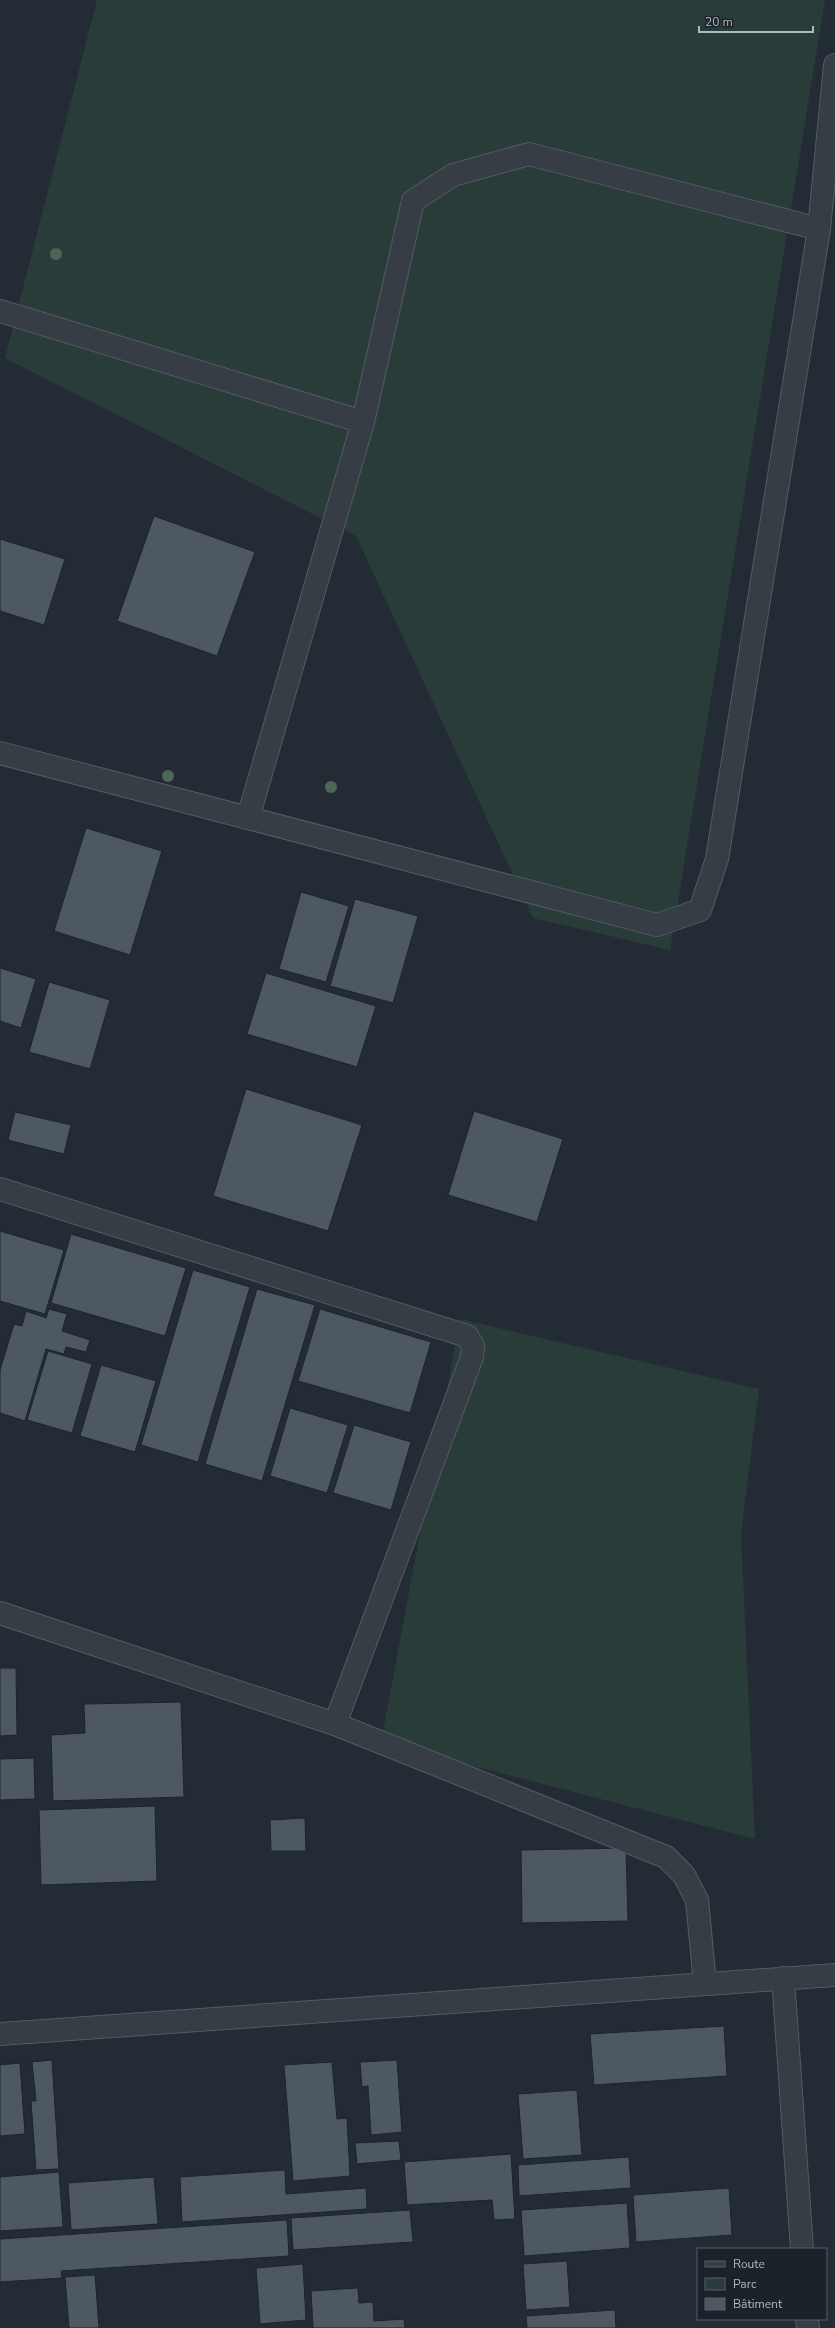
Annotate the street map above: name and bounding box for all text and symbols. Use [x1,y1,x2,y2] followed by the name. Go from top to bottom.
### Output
[699,8,813,34] scale bar
[705,14,733,30] text: 20 m
[697,2248,827,2320] legend
[733,2256,765,2272] text: Route
[733,2276,757,2292] text: Parc
[733,2296,783,2312] text: Bâtiment

